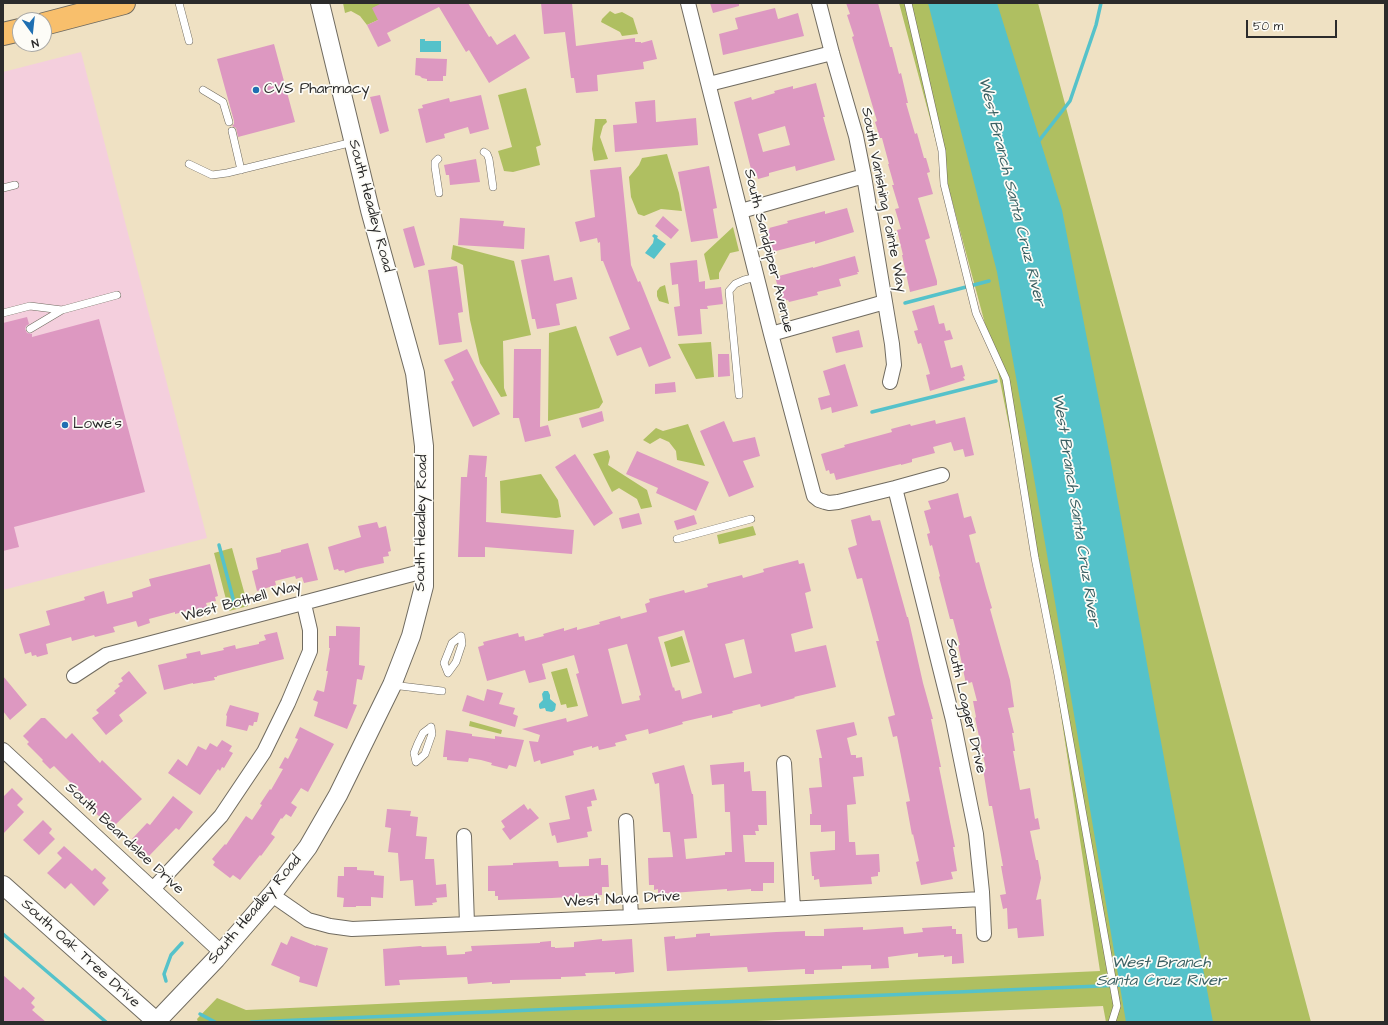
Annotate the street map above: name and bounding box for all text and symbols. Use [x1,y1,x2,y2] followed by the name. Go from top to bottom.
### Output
[12,12,52,52] north arrow
[1248,12,1339,38] scale bar
[1253,18,1283,35] text: 50 m
[30,35,40,51] text: N
[973,76,1049,308] water label: West Branch Santa Cruz River
[264,81,370,99] place label: CVS Pharmacy
[251,85,261,95] marker: CVS Pharmacy
[856,106,910,294] street label: South Vanishing Pointe Way
[344,138,396,274] street label: South Headley Road
[739,167,797,335] street label: South Sandpiper Avenue
[1047,392,1103,628] water label: West Branch Santa Cruz River
[73,416,122,434] place label: Lowe’s
[60,420,70,430] marker: Lowe’s
[412,454,432,592] street label: South Headley Road
[180,577,304,627] street label: West Bothell Way
[941,637,989,775] street label: South Logger Drive
[61,779,187,899] street label: South Beardslee Drive
[204,852,306,968] street label: South Headley Road
[563,888,681,912] street label: West Nava Drive
[17,896,143,1012] street label: South Oak Tree Drive
[1096,954,1226,992] water label: West Branch Santa Cruz River

